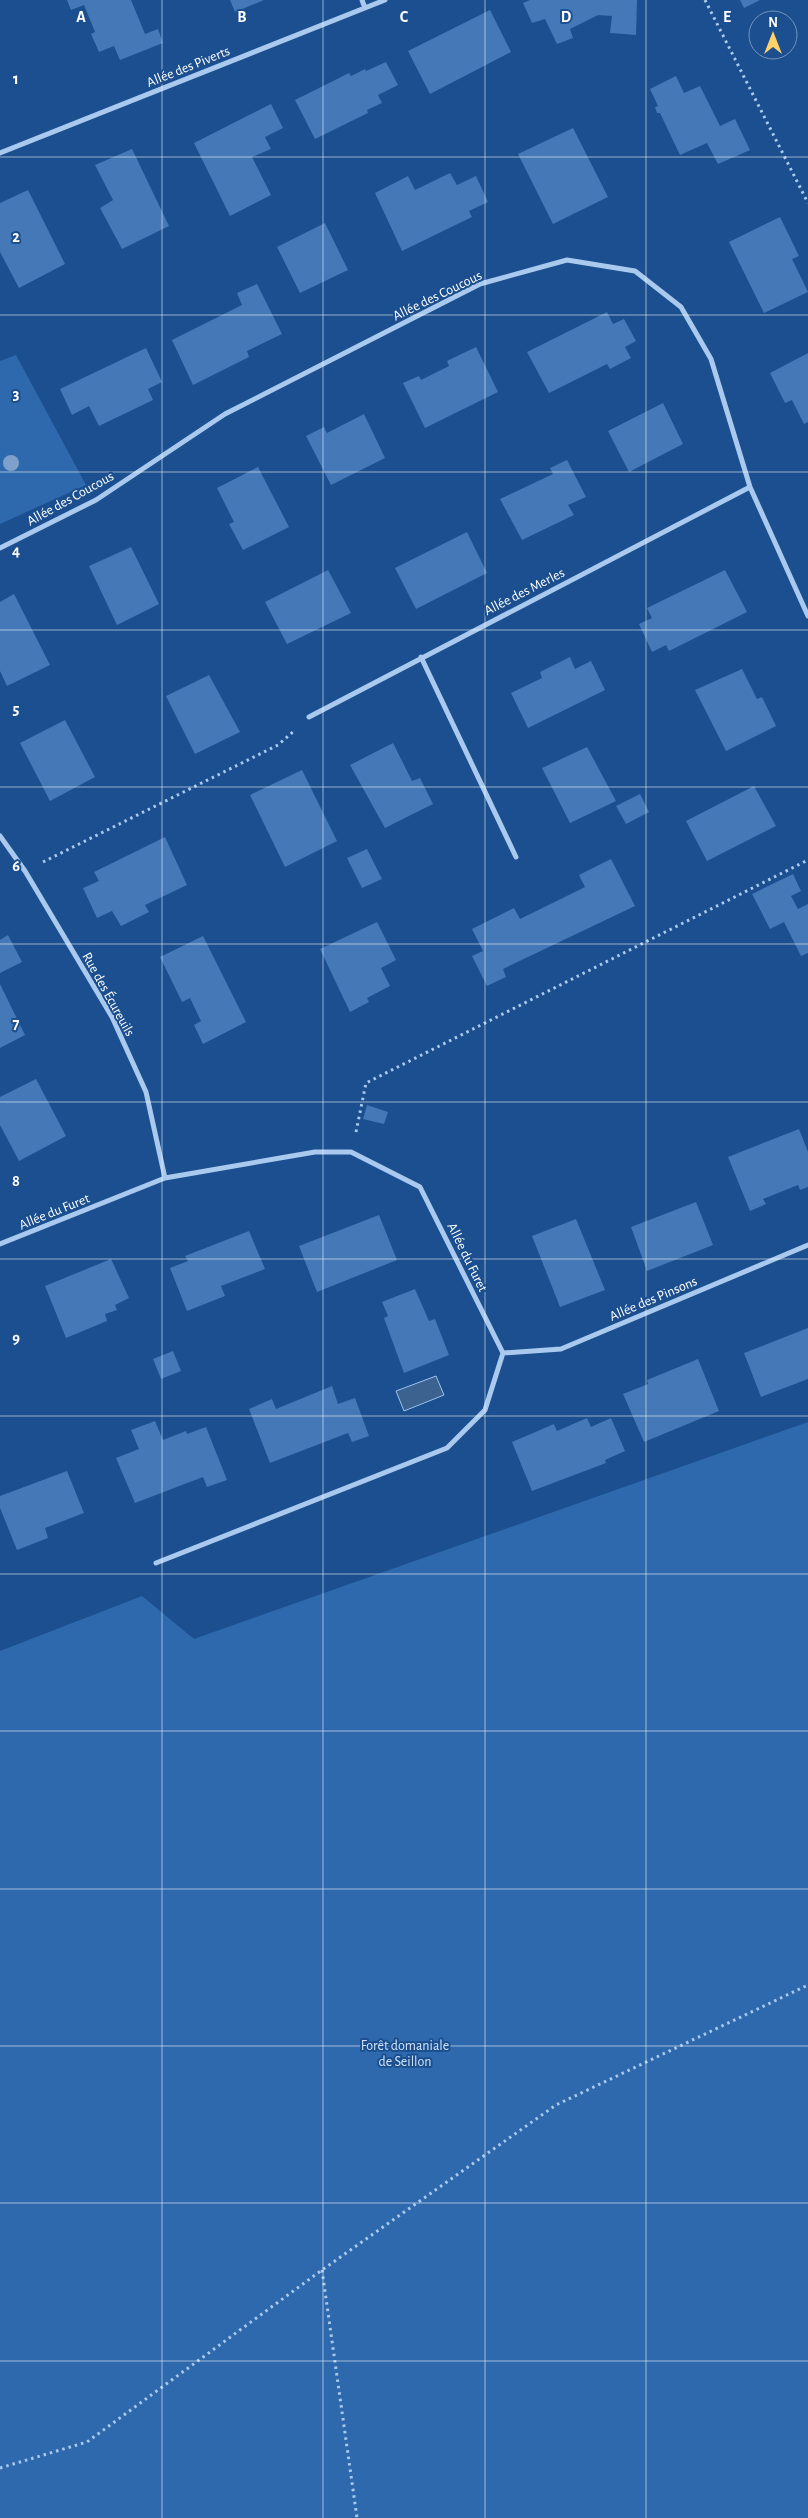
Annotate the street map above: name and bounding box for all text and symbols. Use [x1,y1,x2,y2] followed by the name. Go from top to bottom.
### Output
[76,9,86,25] text: A
[237,9,247,25] text: B
[400,9,409,25] text: C
[561,9,572,25] text: D
[723,9,731,25] text: E
[748,10,798,60] north arrow
[768,16,778,30] text: N
[145,44,232,90] street label: Allée des Piverts
[13,71,19,87] text: 1
[12,229,20,245] text: 2
[391,268,484,323] street label: Allée des Coucous
[13,386,20,402] text: 3
[25,469,116,529] street label: Allée des Coucous
[12,543,20,559] text: 4
[482,566,567,618] street label: Allée des Merles
[13,701,20,717] text: 5
[12,858,20,874] text: 6
[79,949,140,1039] street label: Rue des Écureuils
[13,1016,20,1032] text: 7
[12,1173,20,1189] text: 8
[17,1191,92,1232] street label: Allée du Furet
[444,1221,490,1295] street label: Allée du Furet
[608,1274,699,1324] street label: Allée des Pinsons
[12,1330,20,1346] text: 9
[361,2039,449,2069] park label: Forêt domaniale de Seillon

